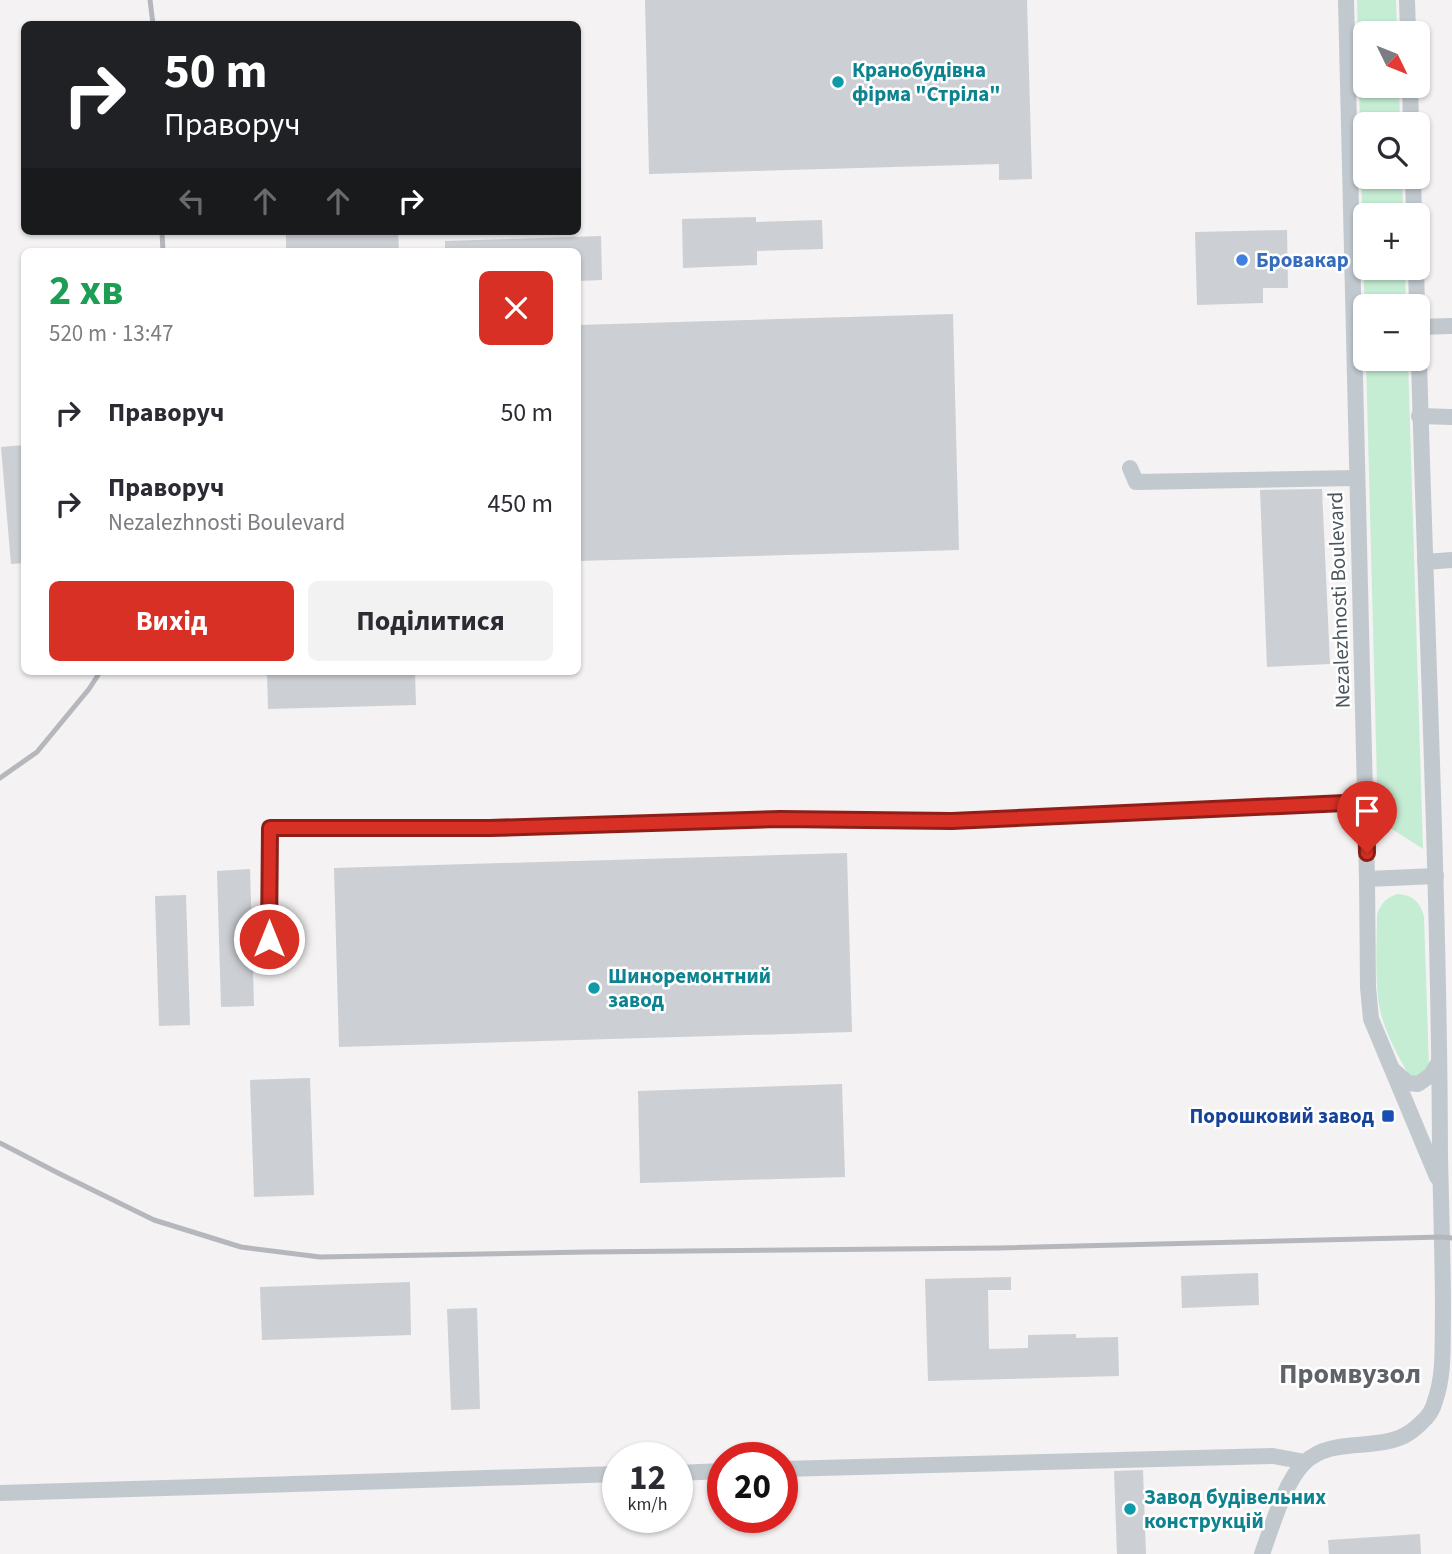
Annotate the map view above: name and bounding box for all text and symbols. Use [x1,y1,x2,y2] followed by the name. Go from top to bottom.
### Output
[1353,21,1430,98] north arrow
[1353,21,1430,371] map controls
[164,37,268,107] text: 50 m
[49,49,140,140] icon: right
[852,55,1001,109] place label: Кранобудівна фірма "Стріла"
[830,74,846,90] marker: Кранобудівна фірма "Стріла"
[164,102,301,148] text: Праворуч
[1353,112,1430,189] button: search
[173,182,211,220] icon: left
[246,182,284,220] icon: ahead
[319,182,357,220] icon: ahead
[392,182,430,220] icon: right
[1353,203,1430,280] button: +
[1256,245,1349,275] place label: Бровакар
[1234,252,1250,268] marker: Бровакар
[49,261,123,321] text: 2 хв
[479,271,553,345] button: close
[1353,294,1430,371] button: −
[49,317,173,350] text: 520 m · 13:47
[49,394,87,432] icon: right
[108,394,224,431] text: Праворуч
[500,394,553,431] text: 50 m
[108,469,224,506] text: Праворуч
[49,485,87,523] icon: right
[487,485,553,522] text: 450 m
[1320,491,1358,709] street label: Nezalezhnosti Boulevard
[108,506,345,539] text: Nezalezhnosti Boulevard
[49,581,294,661] button: Вихід
[308,581,553,661] button: Поділитися
[1337,781,1397,853] pin
[1348,792,1386,830] icon: arrive
[232,902,306,976] position arrow
[608,961,771,1015] place label: Шиноремонтний завод
[586,980,602,996] marker: Шиноремонтний завод
[1189,1101,1375,1131] place label: Порошковий завод
[1380,1108,1396,1124] marker: Порошковий завод
[1279,1354,1421,1394] district label: Промвузол
[707,1442,798,1533] speed limit sign: 20
[629,1453,666,1503] text: 12
[1144,1482,1326,1536] place label: Завод будівельних конструкцій
[628,1492,667,1517] text: km/h
[1122,1501,1138,1517] marker: Завод будівельних конструкцій

